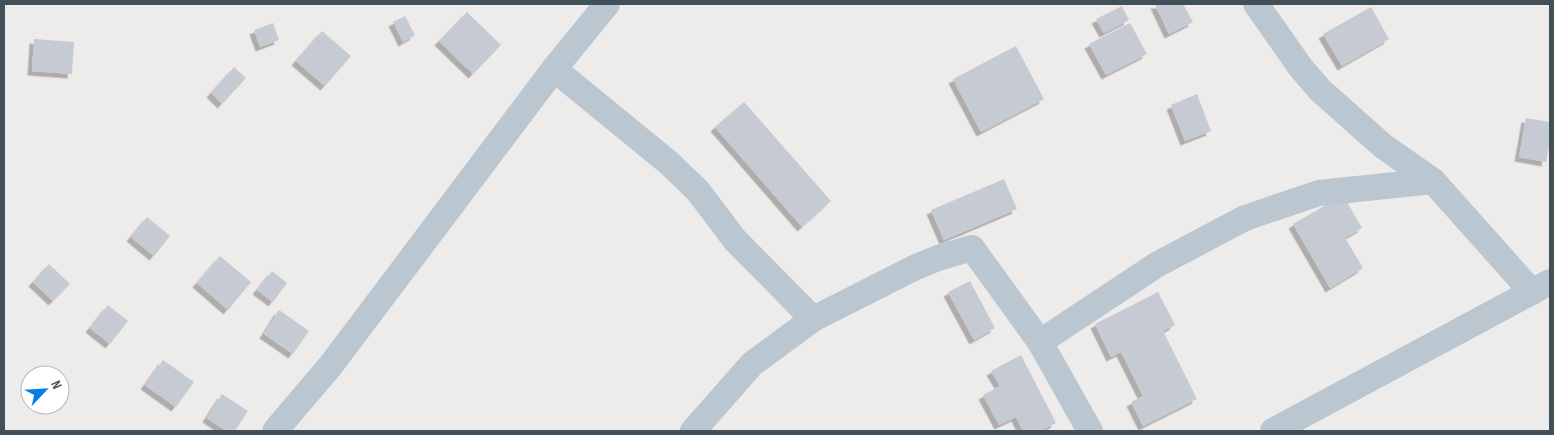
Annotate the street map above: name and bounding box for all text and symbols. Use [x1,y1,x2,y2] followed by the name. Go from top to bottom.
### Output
[20,365,70,415] north arrow
[47,378,66,392] text: N

